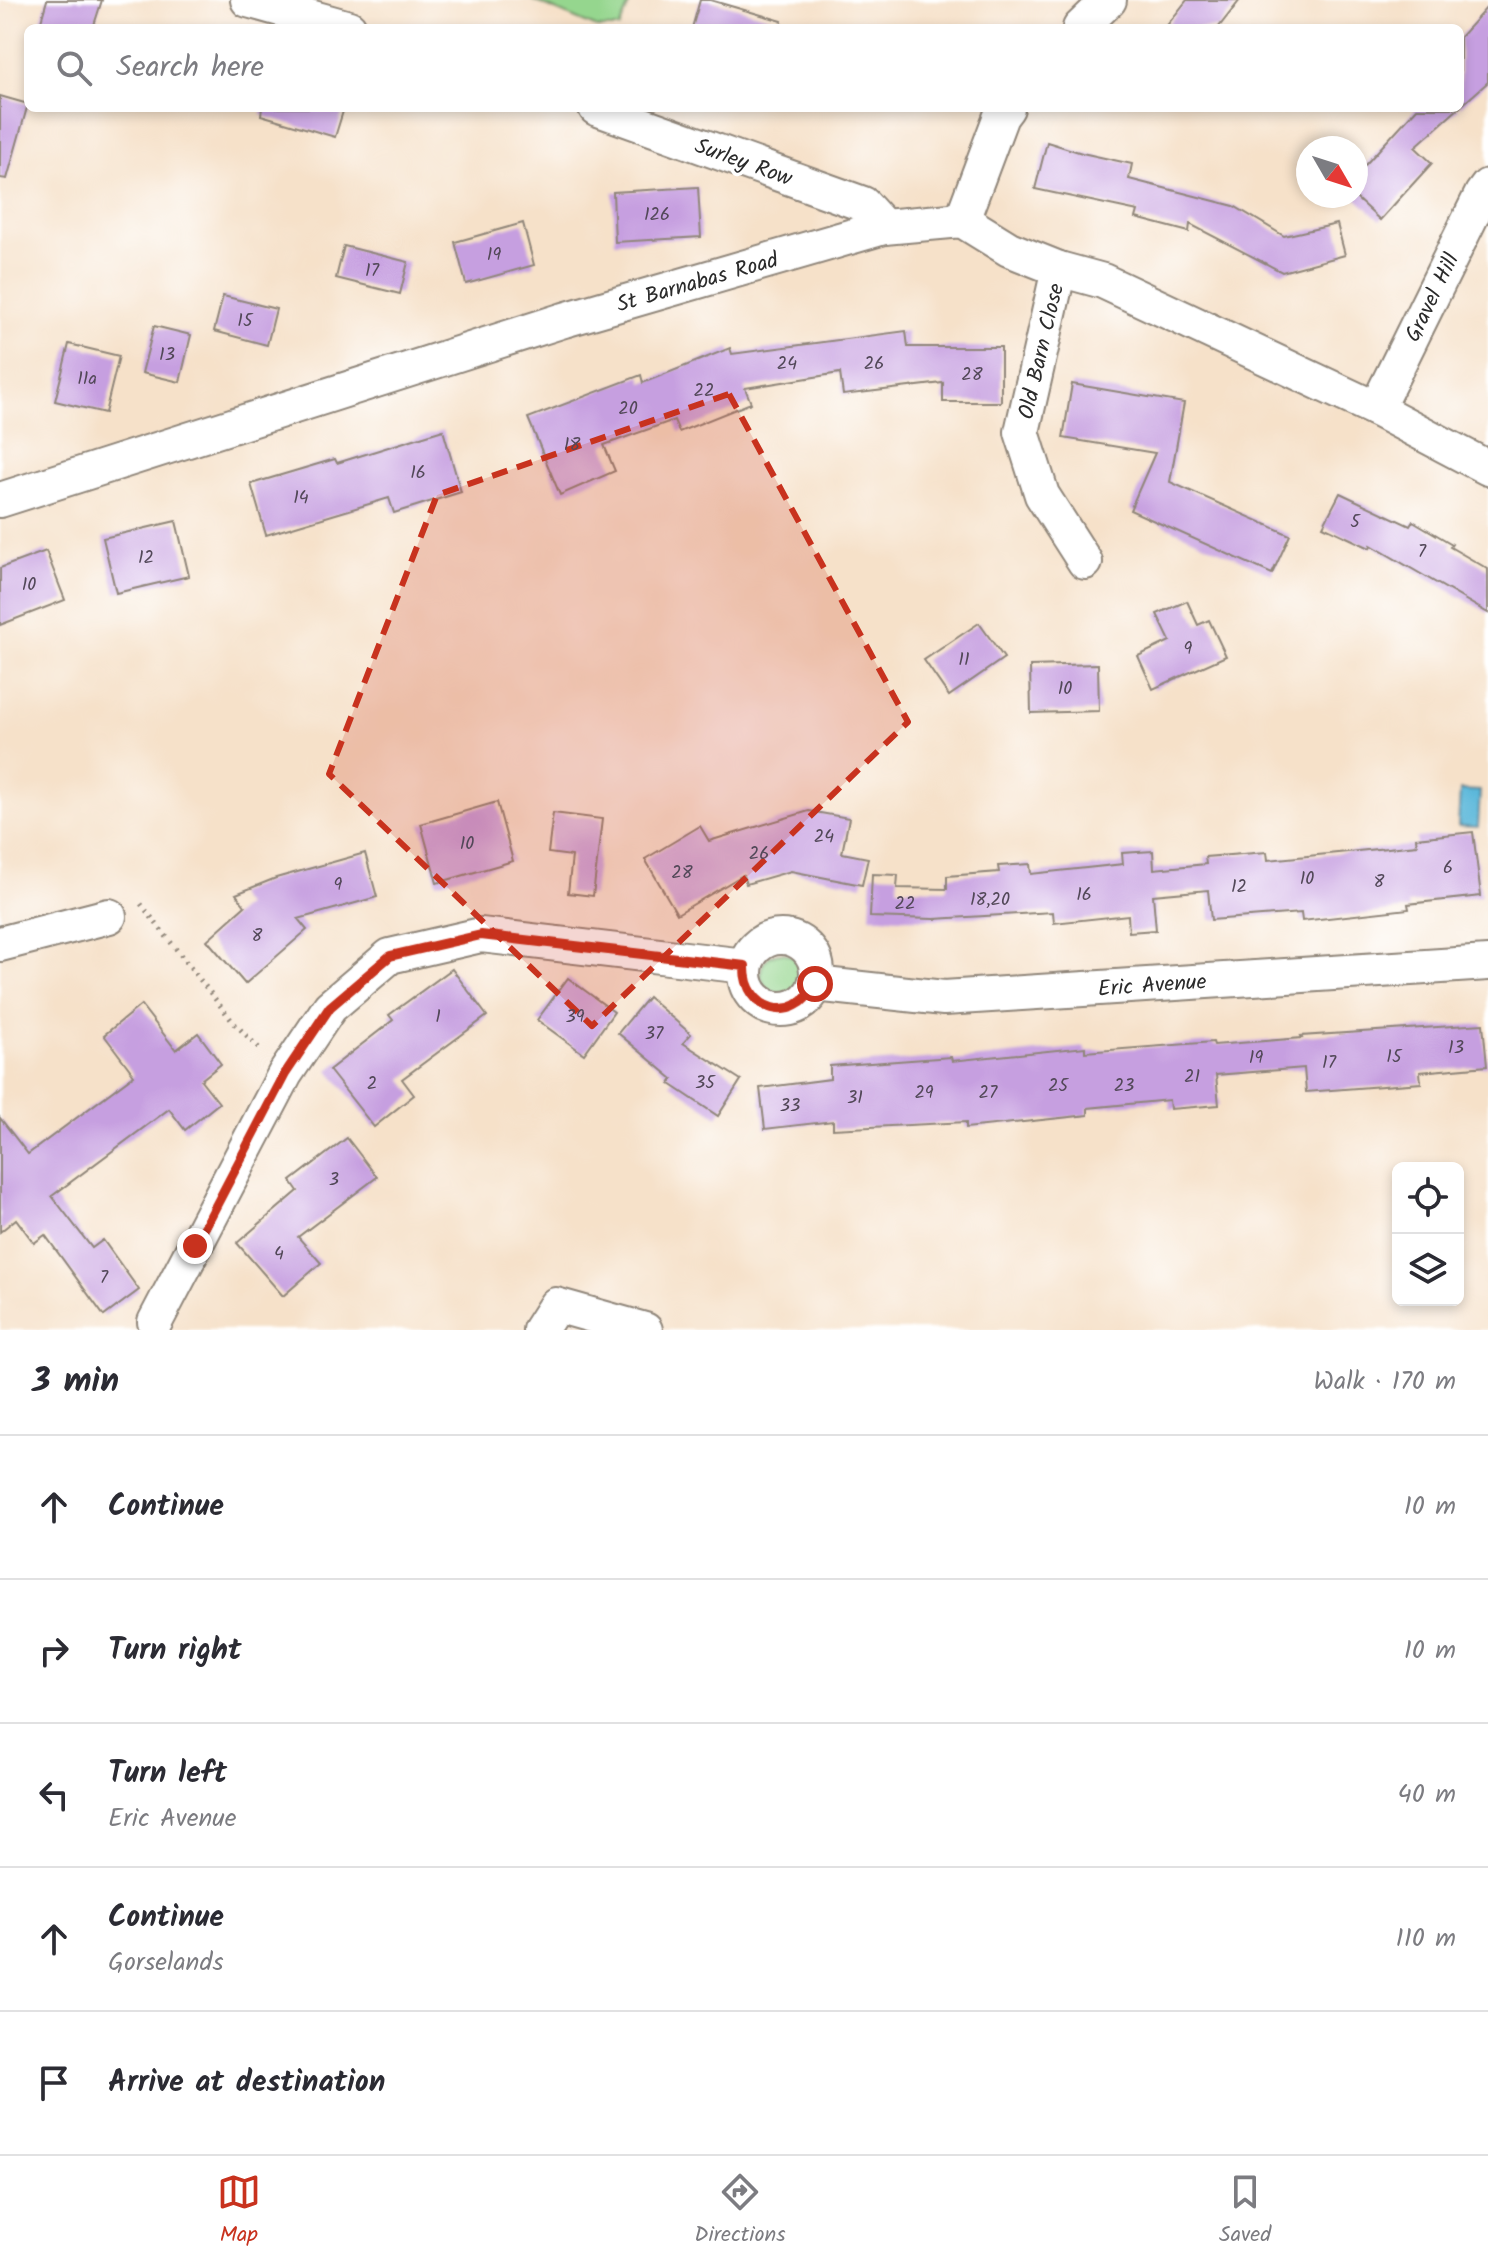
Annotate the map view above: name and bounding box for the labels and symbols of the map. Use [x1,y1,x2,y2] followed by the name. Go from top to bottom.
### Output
[689,130,797,197] street label: Surley Row
[1296,136,1368,208] north arrow
[644,201,670,230] house number: 126
[487,241,501,270] house number: 19
[613,243,784,323] street label: St Barnabas Road
[1397,247,1470,349] street label: Gravel Hill
[365,257,380,286] house number: 17
[1010,280,1075,423] street label: Old Barn Close
[237,307,254,336] house number: 15
[159,341,175,370] house number: 13
[777,350,797,379] house number: 24
[864,350,884,379] house number: 26
[961,361,983,390] house number: 28
[77,365,97,394] house number: 11a
[694,377,714,406] house number: 22
[618,395,638,424] house number: 20
[564,431,580,460] house number: 18
[410,459,426,488] house number: 16
[293,484,309,513] house number: 14
[1350,508,1361,537] house number: 5
[1418,538,1427,567] house number: 7
[138,544,154,573] house number: 12
[22,571,36,600] house number: 10
[1184,635,1193,664] house number: 9
[958,646,970,675] house number: 11
[1058,675,1072,704] house number: 10
[814,823,834,852] house number: 24
[460,830,474,859] house number: 10
[749,840,769,869] house number: 26
[1443,854,1453,883] house number: 6
[671,859,693,888] house number: 28
[1300,865,1314,894] house number: 10
[1374,868,1385,897] house number: 8
[334,871,343,900] house number: 9
[1231,873,1247,902] house number: 12
[1076,881,1092,910] house number: 16
[970,886,1010,915] house number: 18,20
[895,890,915,919] house number: 22
[252,922,263,951] house number: 8
[1097,965,1208,1008] street label: Eric Avenue
[797,966,833,1002] route start
[435,1003,441,1032] house number: 1
[565,1003,585,1032] house number: 39
[645,1020,664,1049] house number: 37
[1448,1034,1464,1063] house number: 13
[1386,1043,1403,1072] house number: 15
[1249,1044,1263,1073] house number: 19
[1322,1049,1337,1078] house number: 17
[1184,1063,1200,1092] house number: 21
[695,1069,716,1098] house number: 35
[367,1070,377,1099] house number: 2
[1048,1072,1069,1101] house number: 25
[1114,1072,1134,1101] house number: 23
[914,1079,934,1108] house number: 29
[979,1079,998,1108] house number: 27
[847,1084,863,1113] house number: 31
[780,1092,800,1121] house number: 33
[329,1166,339,1195] house number: 3
[177,1228,213,1264] route end
[274,1240,284,1269] house number: 4
[100,1264,109,1293] house number: 7

